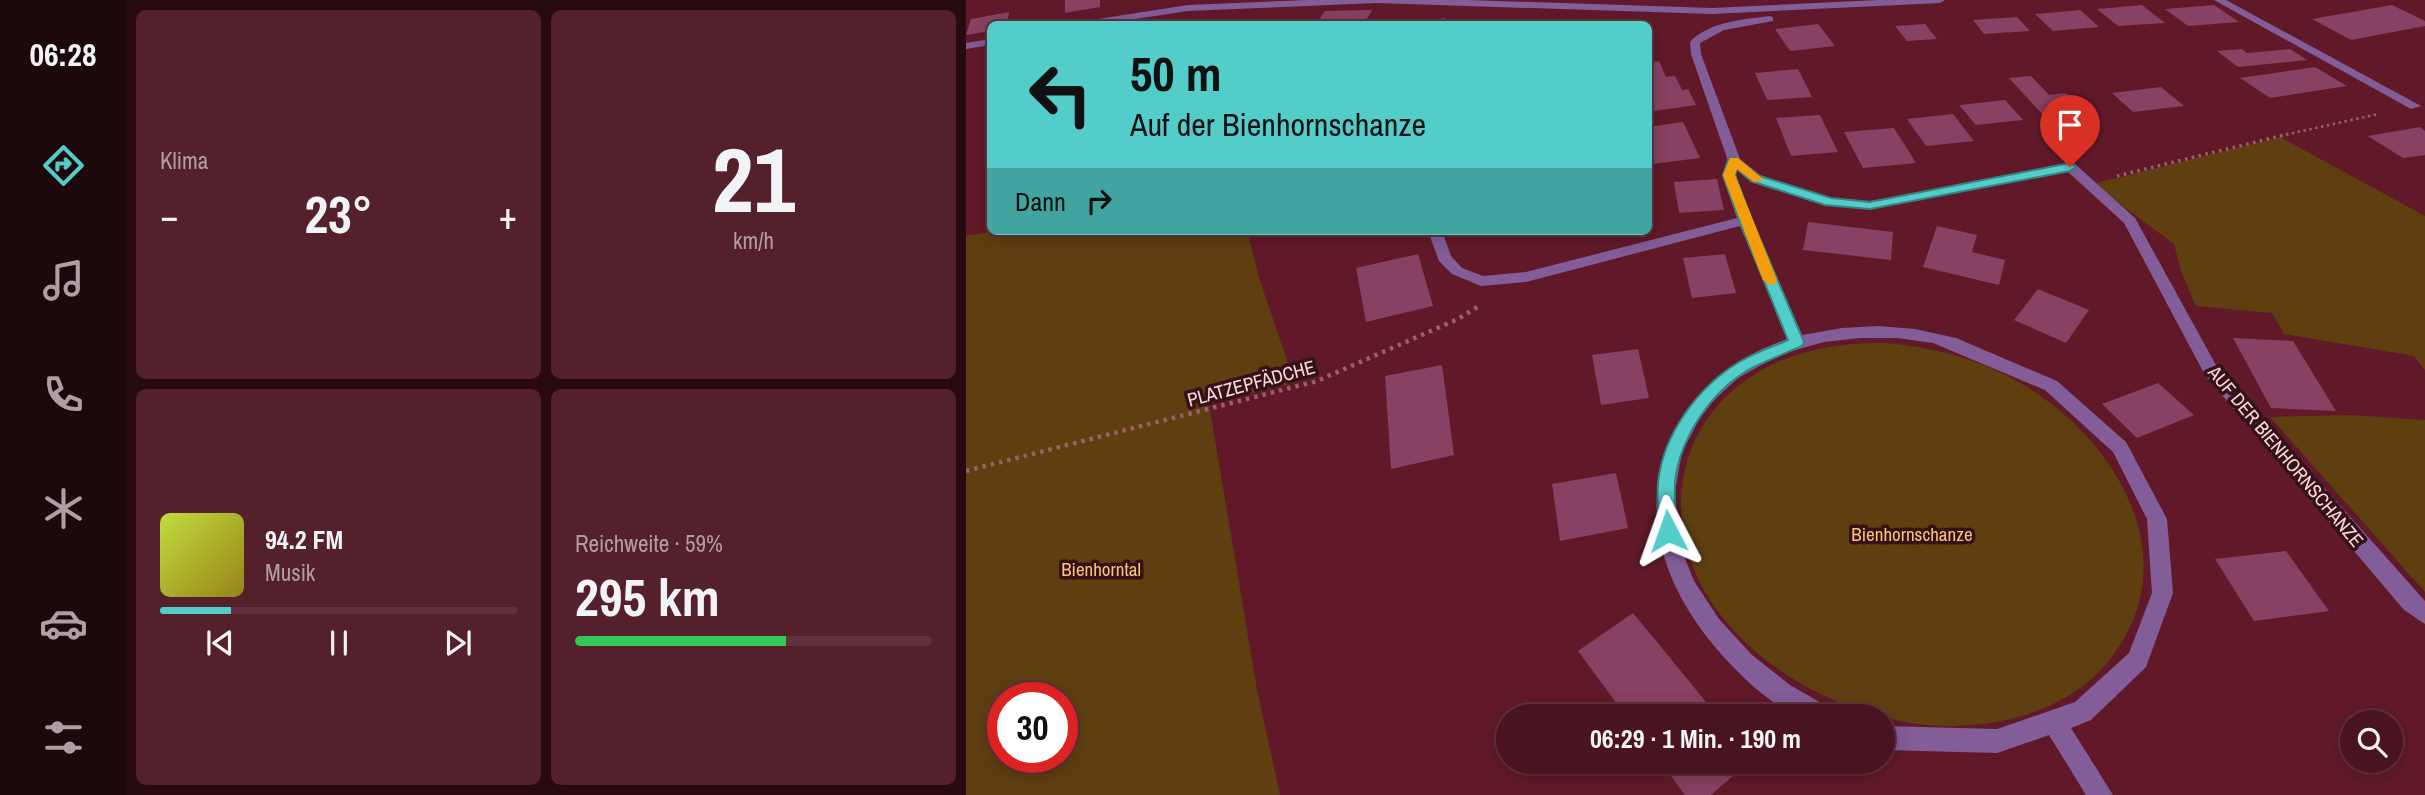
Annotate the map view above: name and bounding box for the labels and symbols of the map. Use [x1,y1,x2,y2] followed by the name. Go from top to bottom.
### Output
[2040,95,2100,167] pin
[1184,353,1318,413] street label: PLATZEPFÄDCHE
[2202,359,2370,552] street label: AUF DER BIENHORNSCHANZE
[1631,494,1705,568] position arrow
[1851,521,1973,547] park label: Bienhornschanze
[1061,556,1141,582] park label: Bienhorntal
[987,682,1078,773] speed limit sign: 30

